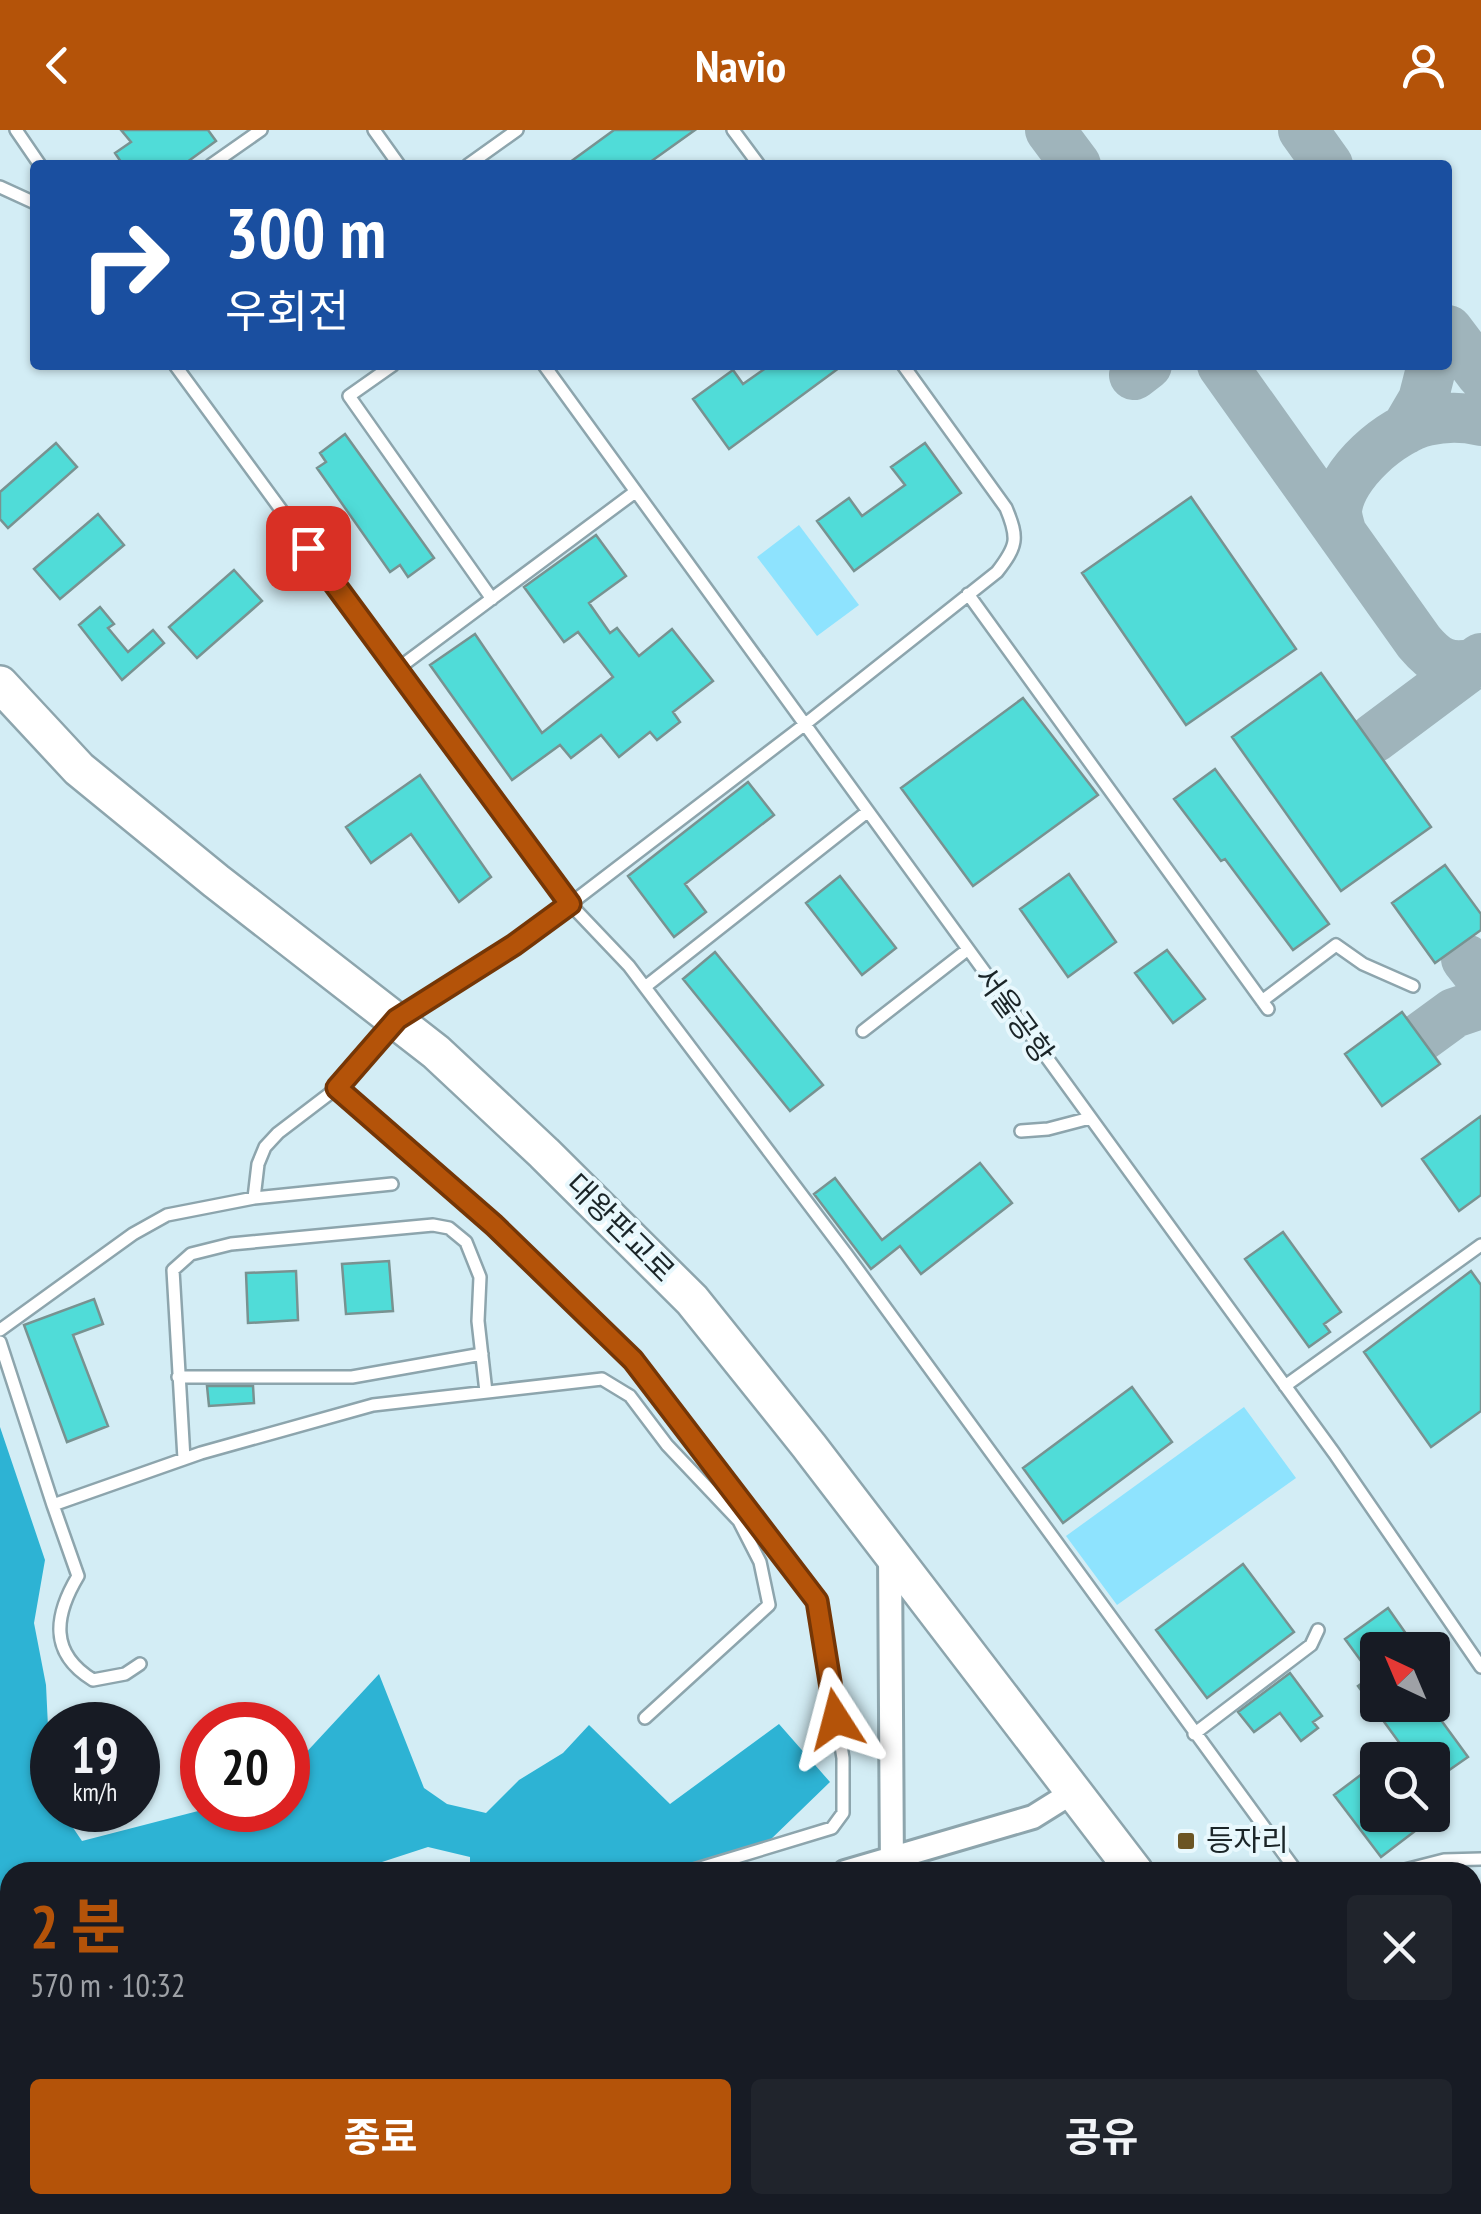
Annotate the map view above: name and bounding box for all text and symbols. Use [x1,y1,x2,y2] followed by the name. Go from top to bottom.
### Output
[695,36,786,94] text: Navio
[30,38,85,93] icon: back
[1396,38,1451,93] icon: person
[225,187,386,277] text: 300 m
[60,200,190,330] icon: right
[225,281,349,339] text: 우회전
[266,506,351,591] pin
[281,521,336,576] icon: arrive
[967,958,1063,1070] street label: 서울공항
[558,1164,684,1290] street label: 대왕판교로
[1360,1632,1450,1722] north arrow
[1360,1632,1450,1832] map controls
[784,1667,888,1771] position arrow
[180,1702,310,1832] speed limit sign: 20
[71,1722,119,1787] text: 19
[1360,1742,1450,1832] button: search
[73,1776,117,1808] text: km/h
[1206,1820,1289,1859] place label: 등자리
[1175,1830,1197,1852] marker: 등자리
[30,1887,126,1965] text: 2 분
[1347,1895,1452,2000] button: close
[30,1964,185,2006] text: 570 m · 10:32
[30,2079,731,2194] button: 종료
[751,2079,1452,2194] button: 공유

